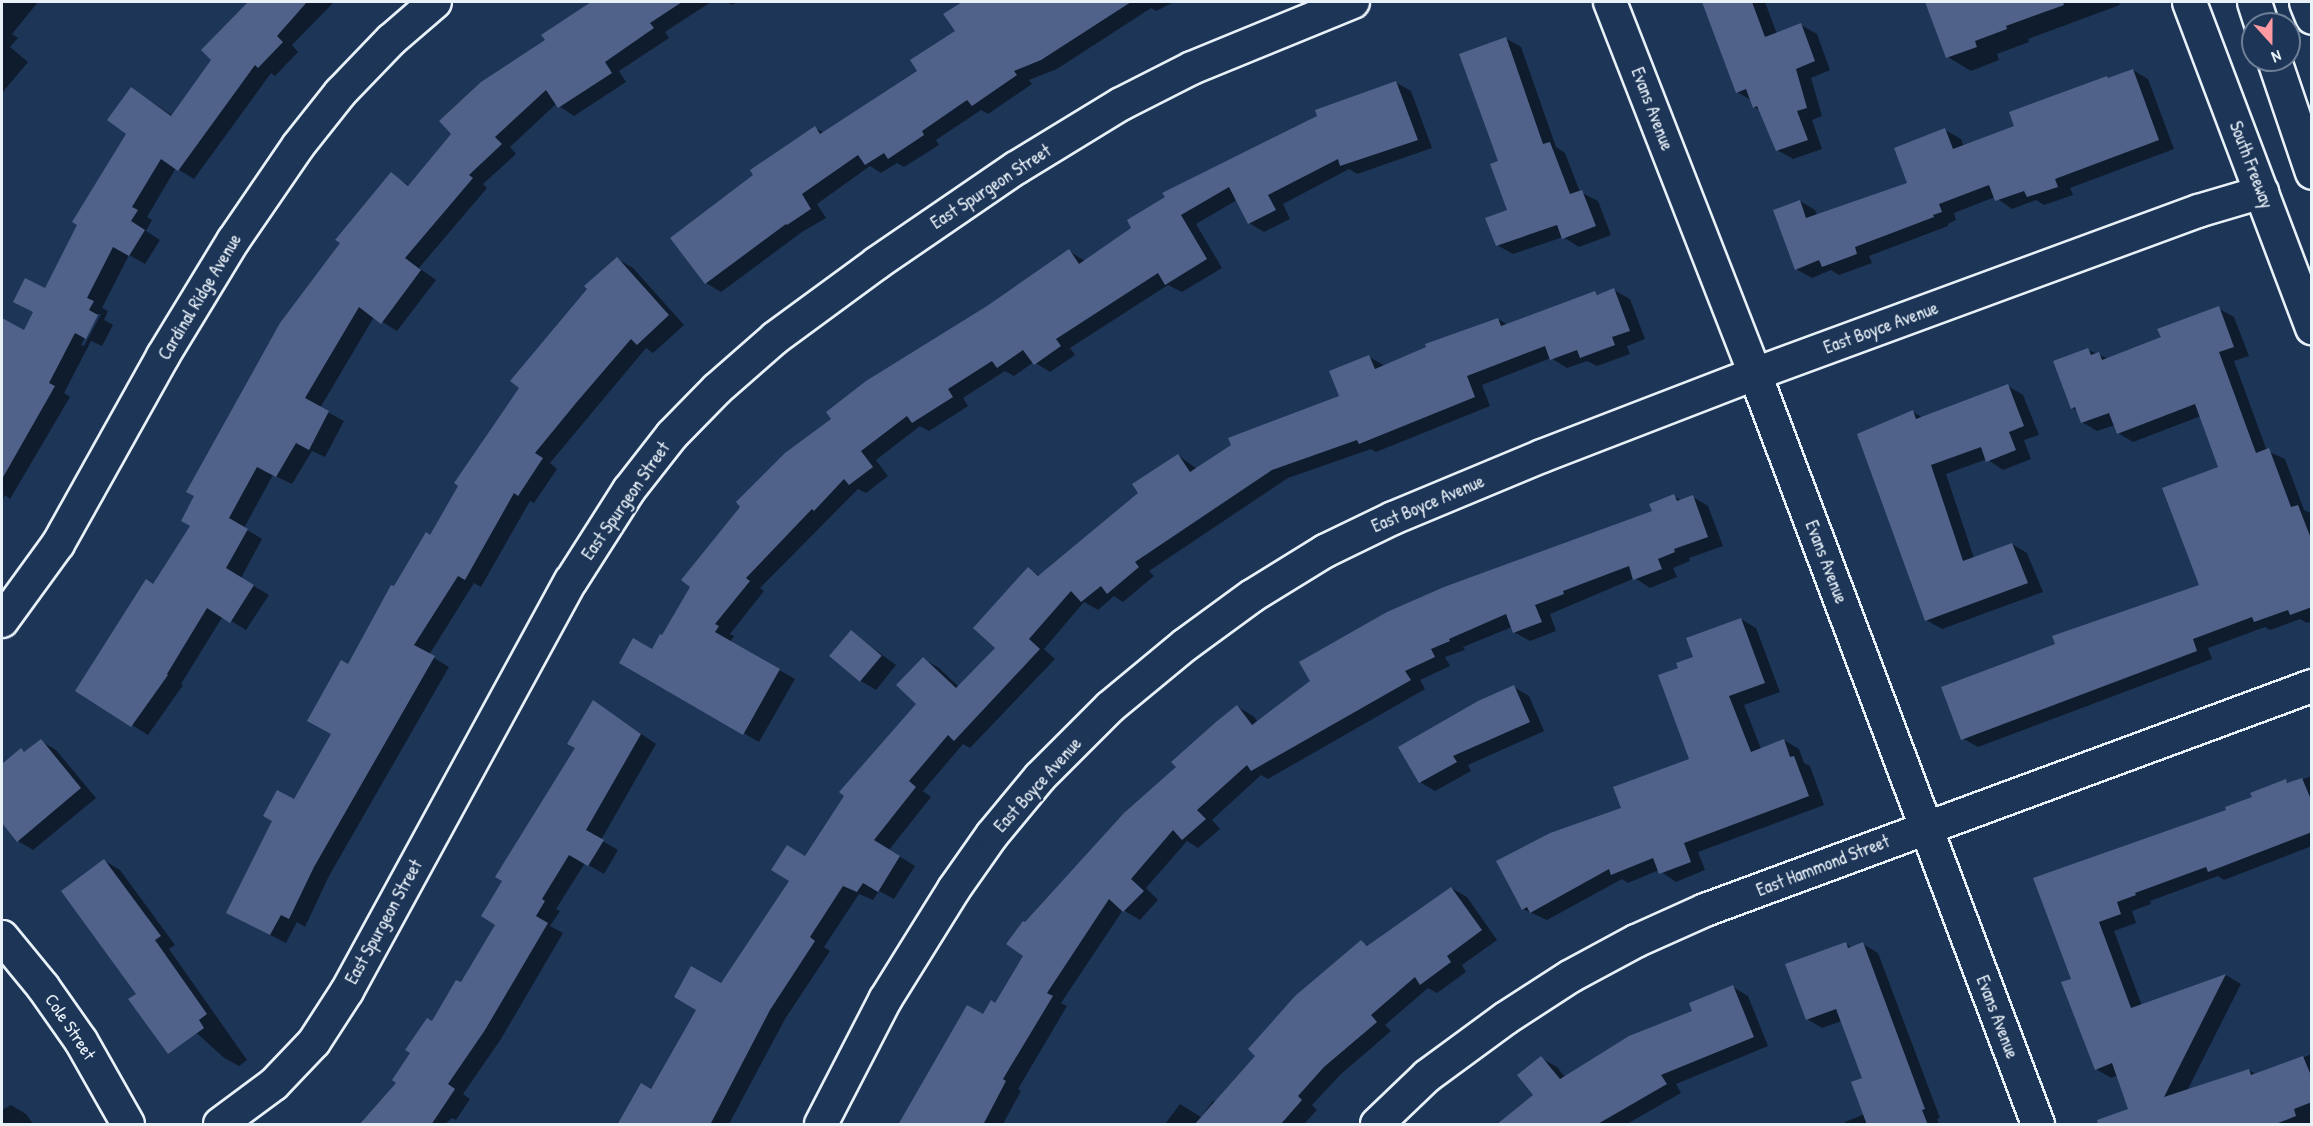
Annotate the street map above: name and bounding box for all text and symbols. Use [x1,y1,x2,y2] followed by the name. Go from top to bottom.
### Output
[2241,12,2301,72] north arrow
[2269,45,2285,69] text: N
[1626,64,1678,154] street label: Evans Avenue
[2225,118,2277,212] street label: South Freeway
[927,140,1055,234] street label: East Spurgeon Street
[154,230,246,364] street label: Cardinal Ridge Avenue
[1821,297,1941,359] street label: East Boyce Avenue
[577,438,675,564] street label: East Spurgeon Street
[1368,471,1488,537] street label: East Boyce Avenue
[1800,517,1852,607] street label: Evans Avenue
[990,733,1086,837] street label: East Boyce Avenue
[1753,831,1893,901] street label: East Hammond Street
[341,856,427,988] street label: East Spurgeon Street
[1971,972,2023,1062] street label: Evans Avenue
[40,990,100,1064] street label: Cole Street

